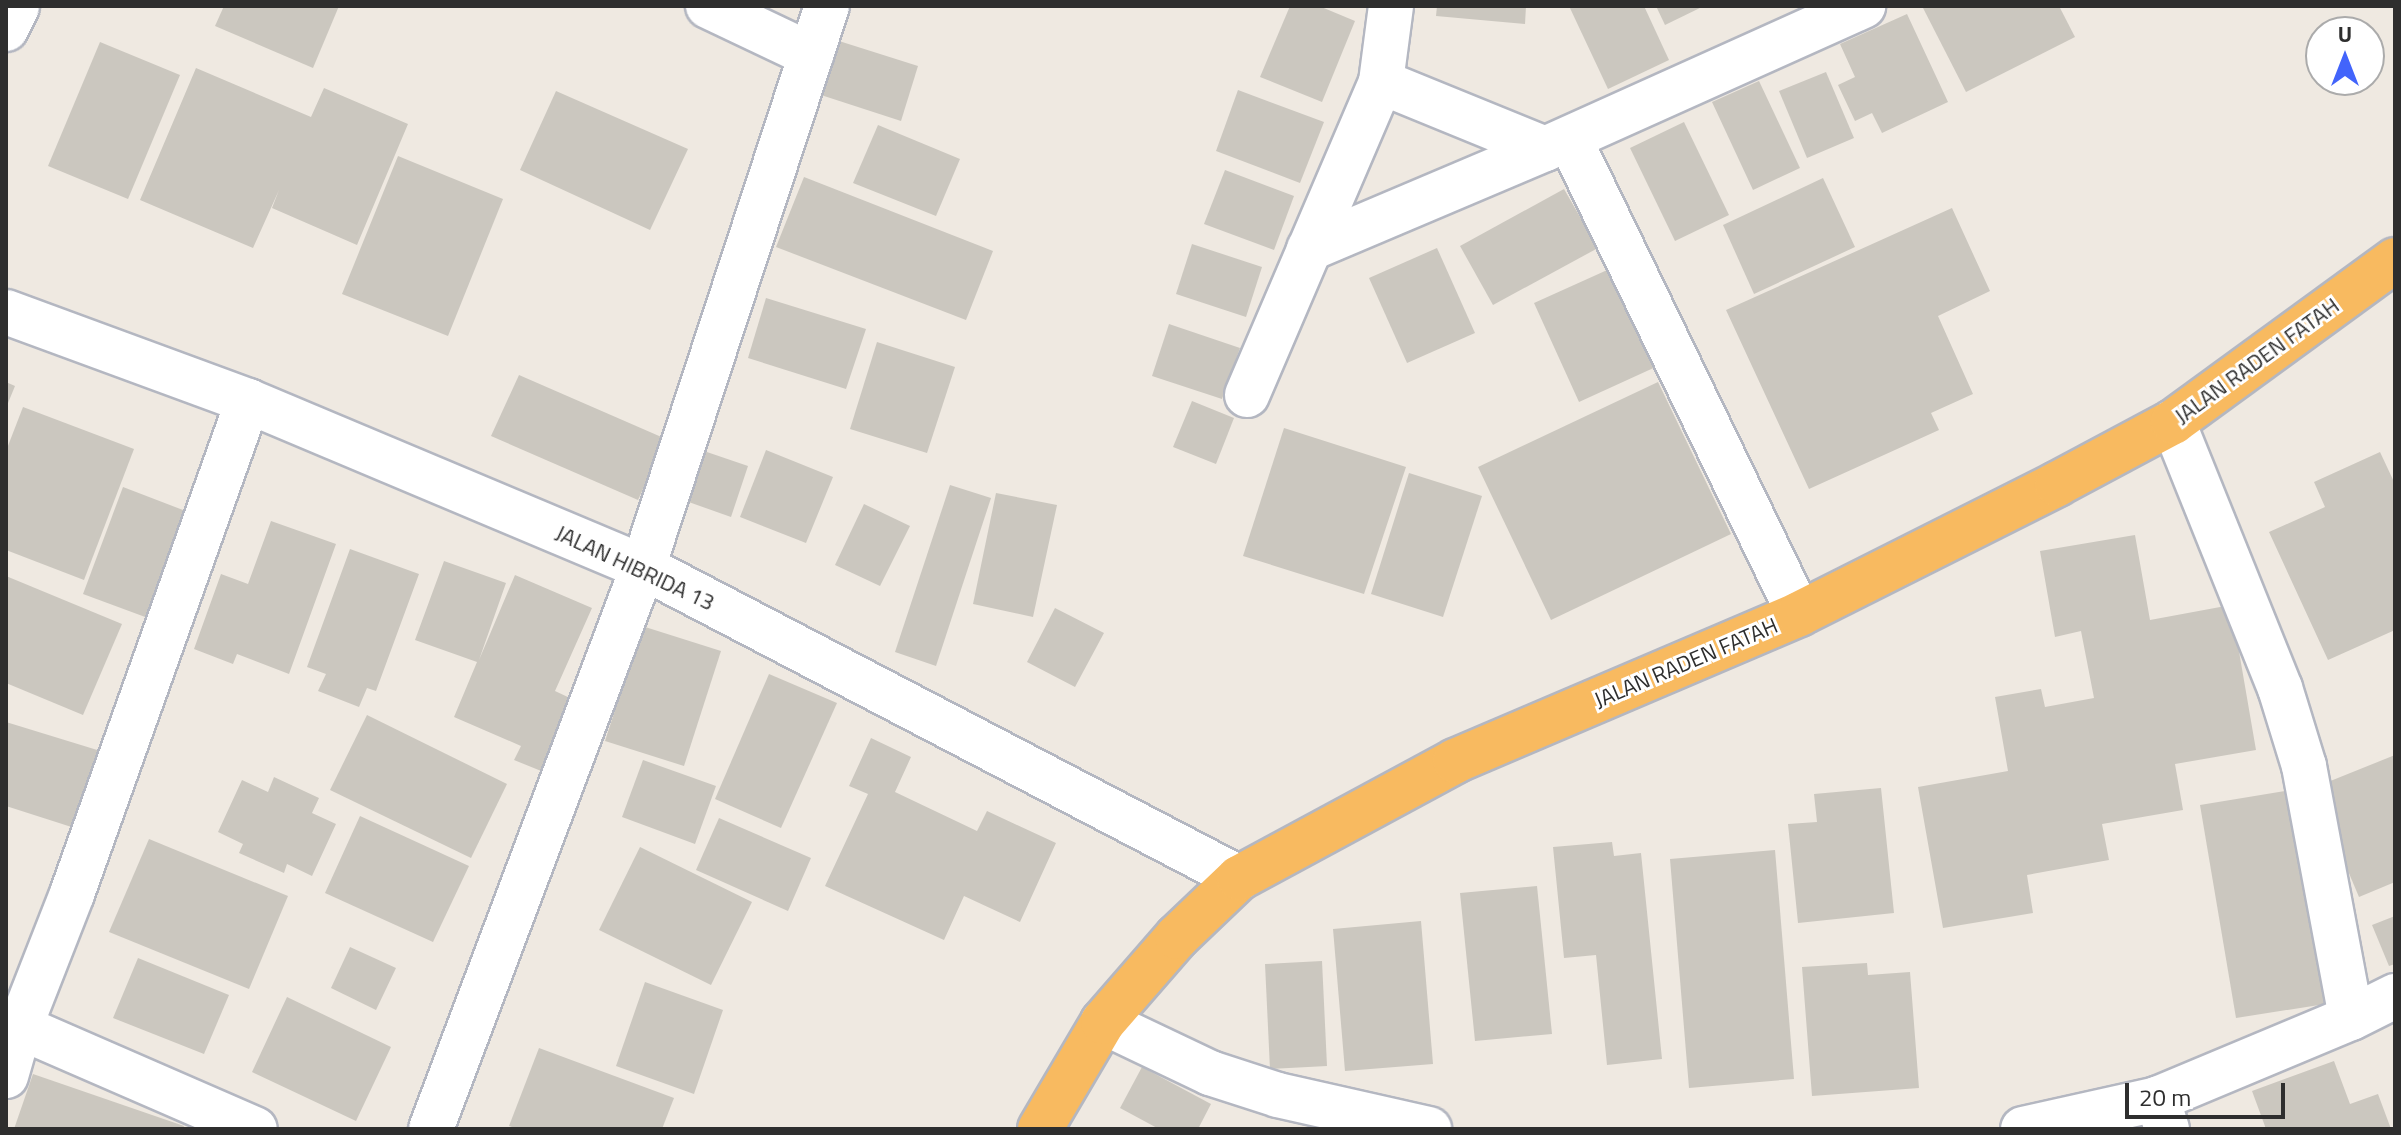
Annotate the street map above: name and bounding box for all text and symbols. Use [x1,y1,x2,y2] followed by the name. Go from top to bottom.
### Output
[2305,16,2385,96] north arrow
[2338,17,2352,51] text: U
[2170,292,2344,430] street label: JALAN RADEN FATAH
[551,520,719,616] street label: JALAN HIBRIDA 13
[1590,612,1782,714] street label: JALAN RADEN FATAH
[2129,1067,2289,1117] scale bar
[2139,1079,2191,1115] text: 20 m

